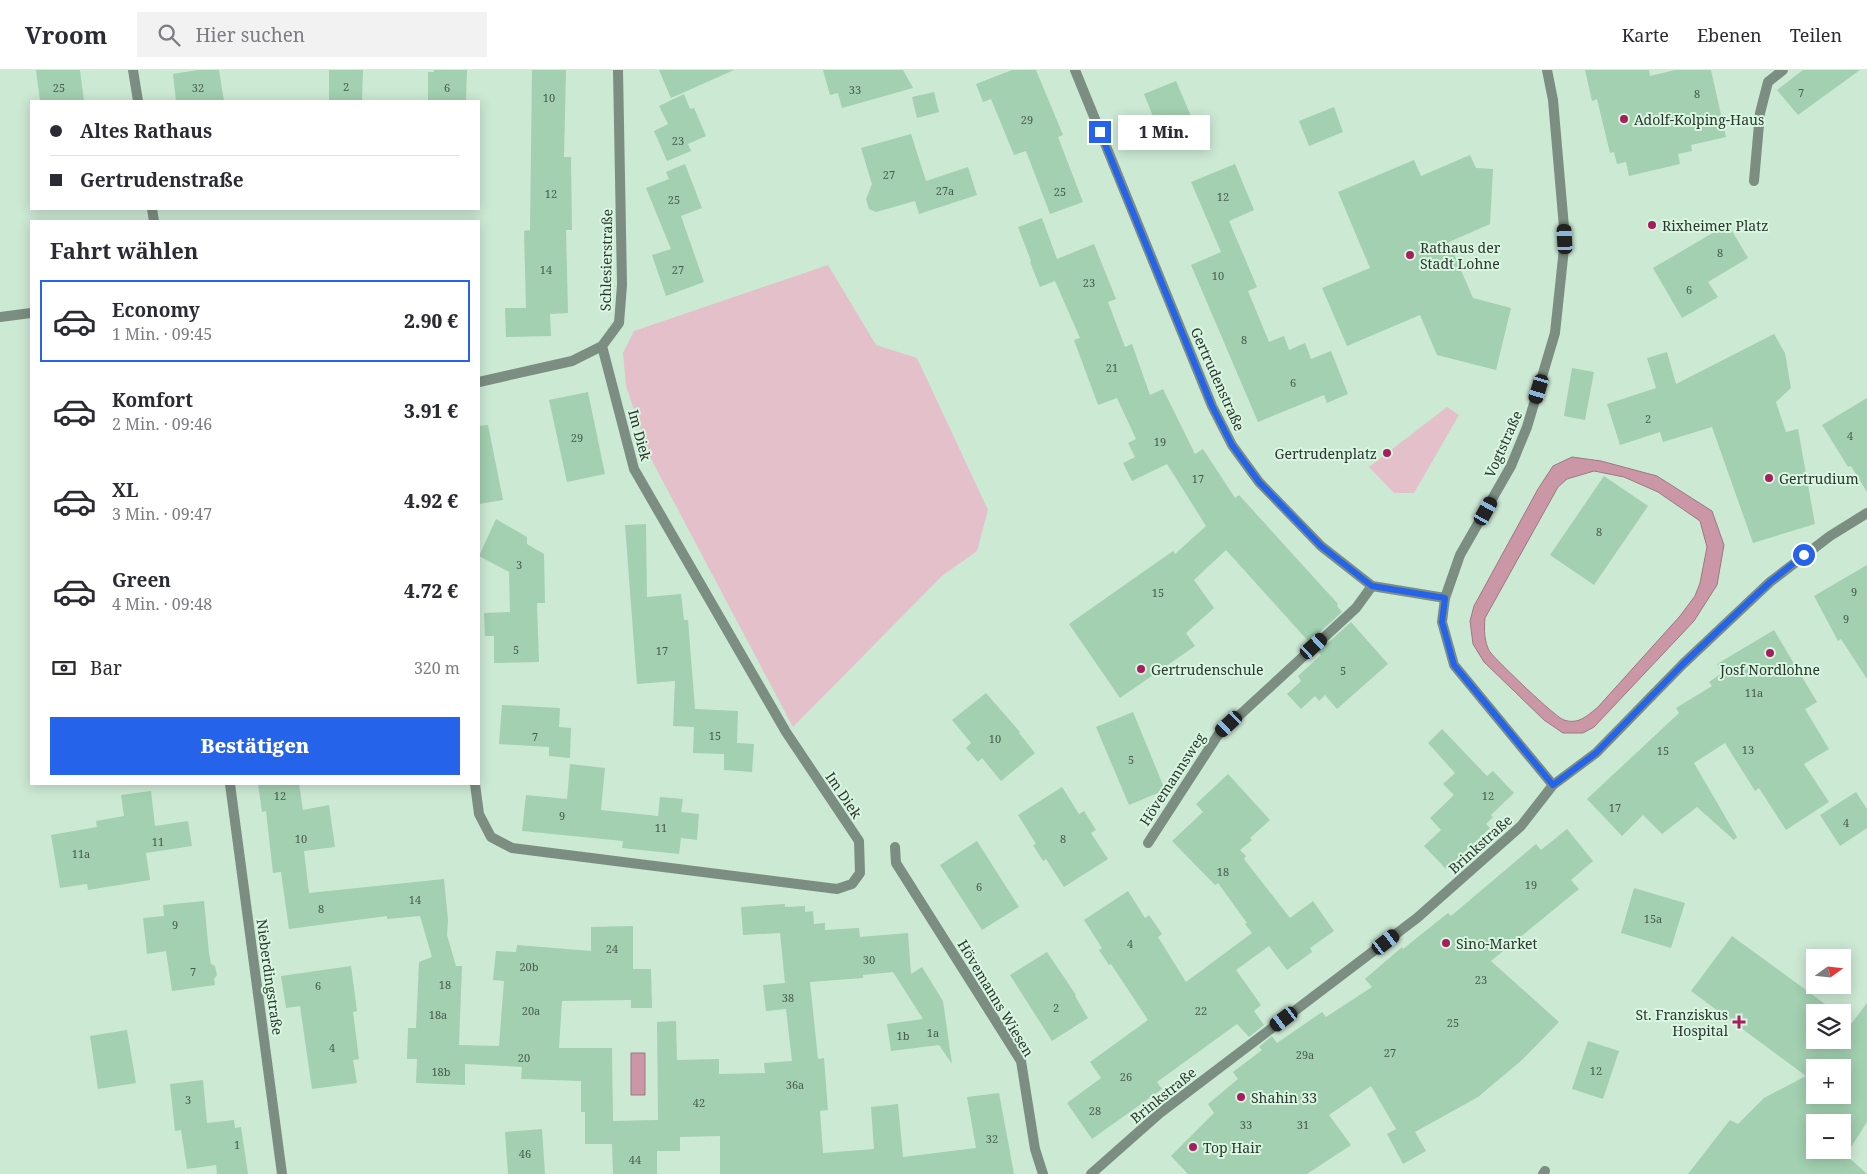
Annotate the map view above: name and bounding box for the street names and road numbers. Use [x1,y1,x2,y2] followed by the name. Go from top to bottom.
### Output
[596,209,616,311] street label: Schlesierstraße
[1187,324,1249,434] street label: Gertrudenstraße
[624,407,656,464] street label: Im Diek
[1480,408,1526,480] street label: Vogtstraße
[1135,728,1209,829] street label: Hövemannsweg
[821,768,867,823] street label: Im Diek
[1444,810,1516,878] street label: Brinkstraße
[252,918,288,1036] street label: Nieberdingstraße
[954,936,1038,1060] street label: Hövemanns Wiesen
[1126,1063,1200,1127] street label: Brinkstraße

